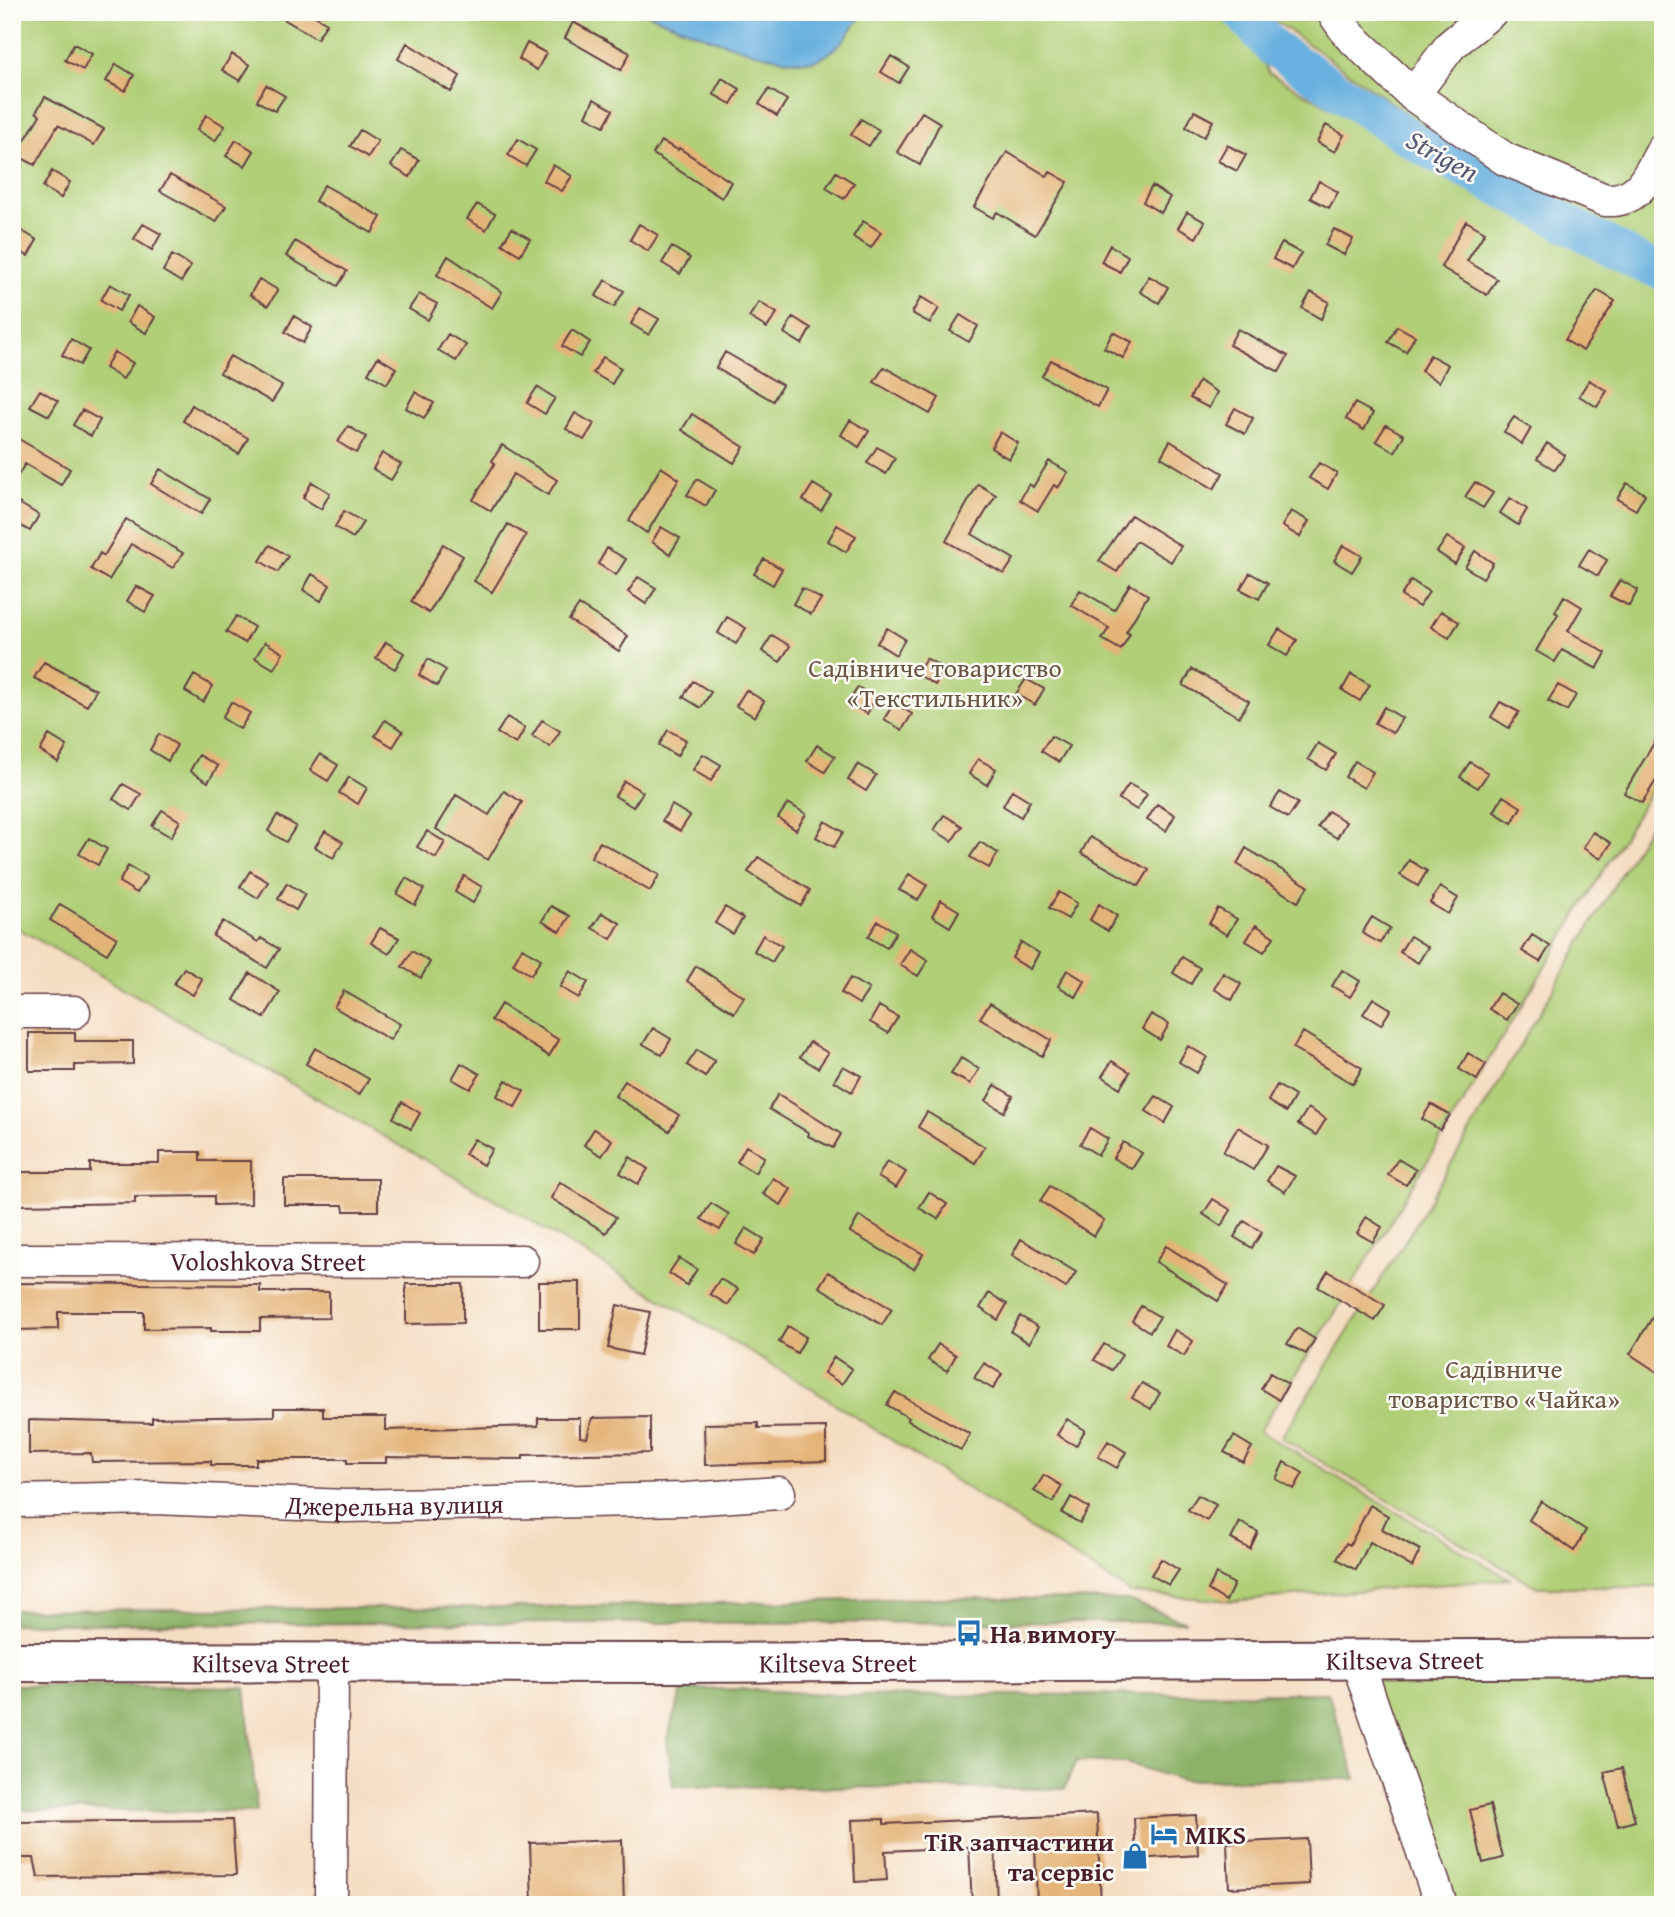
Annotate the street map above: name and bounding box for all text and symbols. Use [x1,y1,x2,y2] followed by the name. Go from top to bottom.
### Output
[1399,118,1487,192] water label: Strigen
[808,648,1062,717] park label: Садівниче товариство «Текстильник»
[170,1241,366,1280] street label: Voloshkova Street
[1388,1349,1620,1418] park label: Садівниче товариство «Чайка»
[284,1483,504,1526] street label: Джерельна вулиця
[990,1614,1116,1653] place label: На вимогу
[954,1618,984,1648] bus stop icon: На вимогу
[1326,1639,1484,1679] street label: Kiltseva Street
[759,1642,917,1682] street label: Kiltseva Street
[192,1643,350,1682] street label: Kiltseva Street
[1185,1815,1246,1854] place label: MIKS
[1149,1819,1179,1849] hotel icon: MIKS
[925,1822,1114,1891] place label: TiR запчастини та сервіс
[1120,1841,1150,1871] shop icon: TiR запчастини та сервіс

